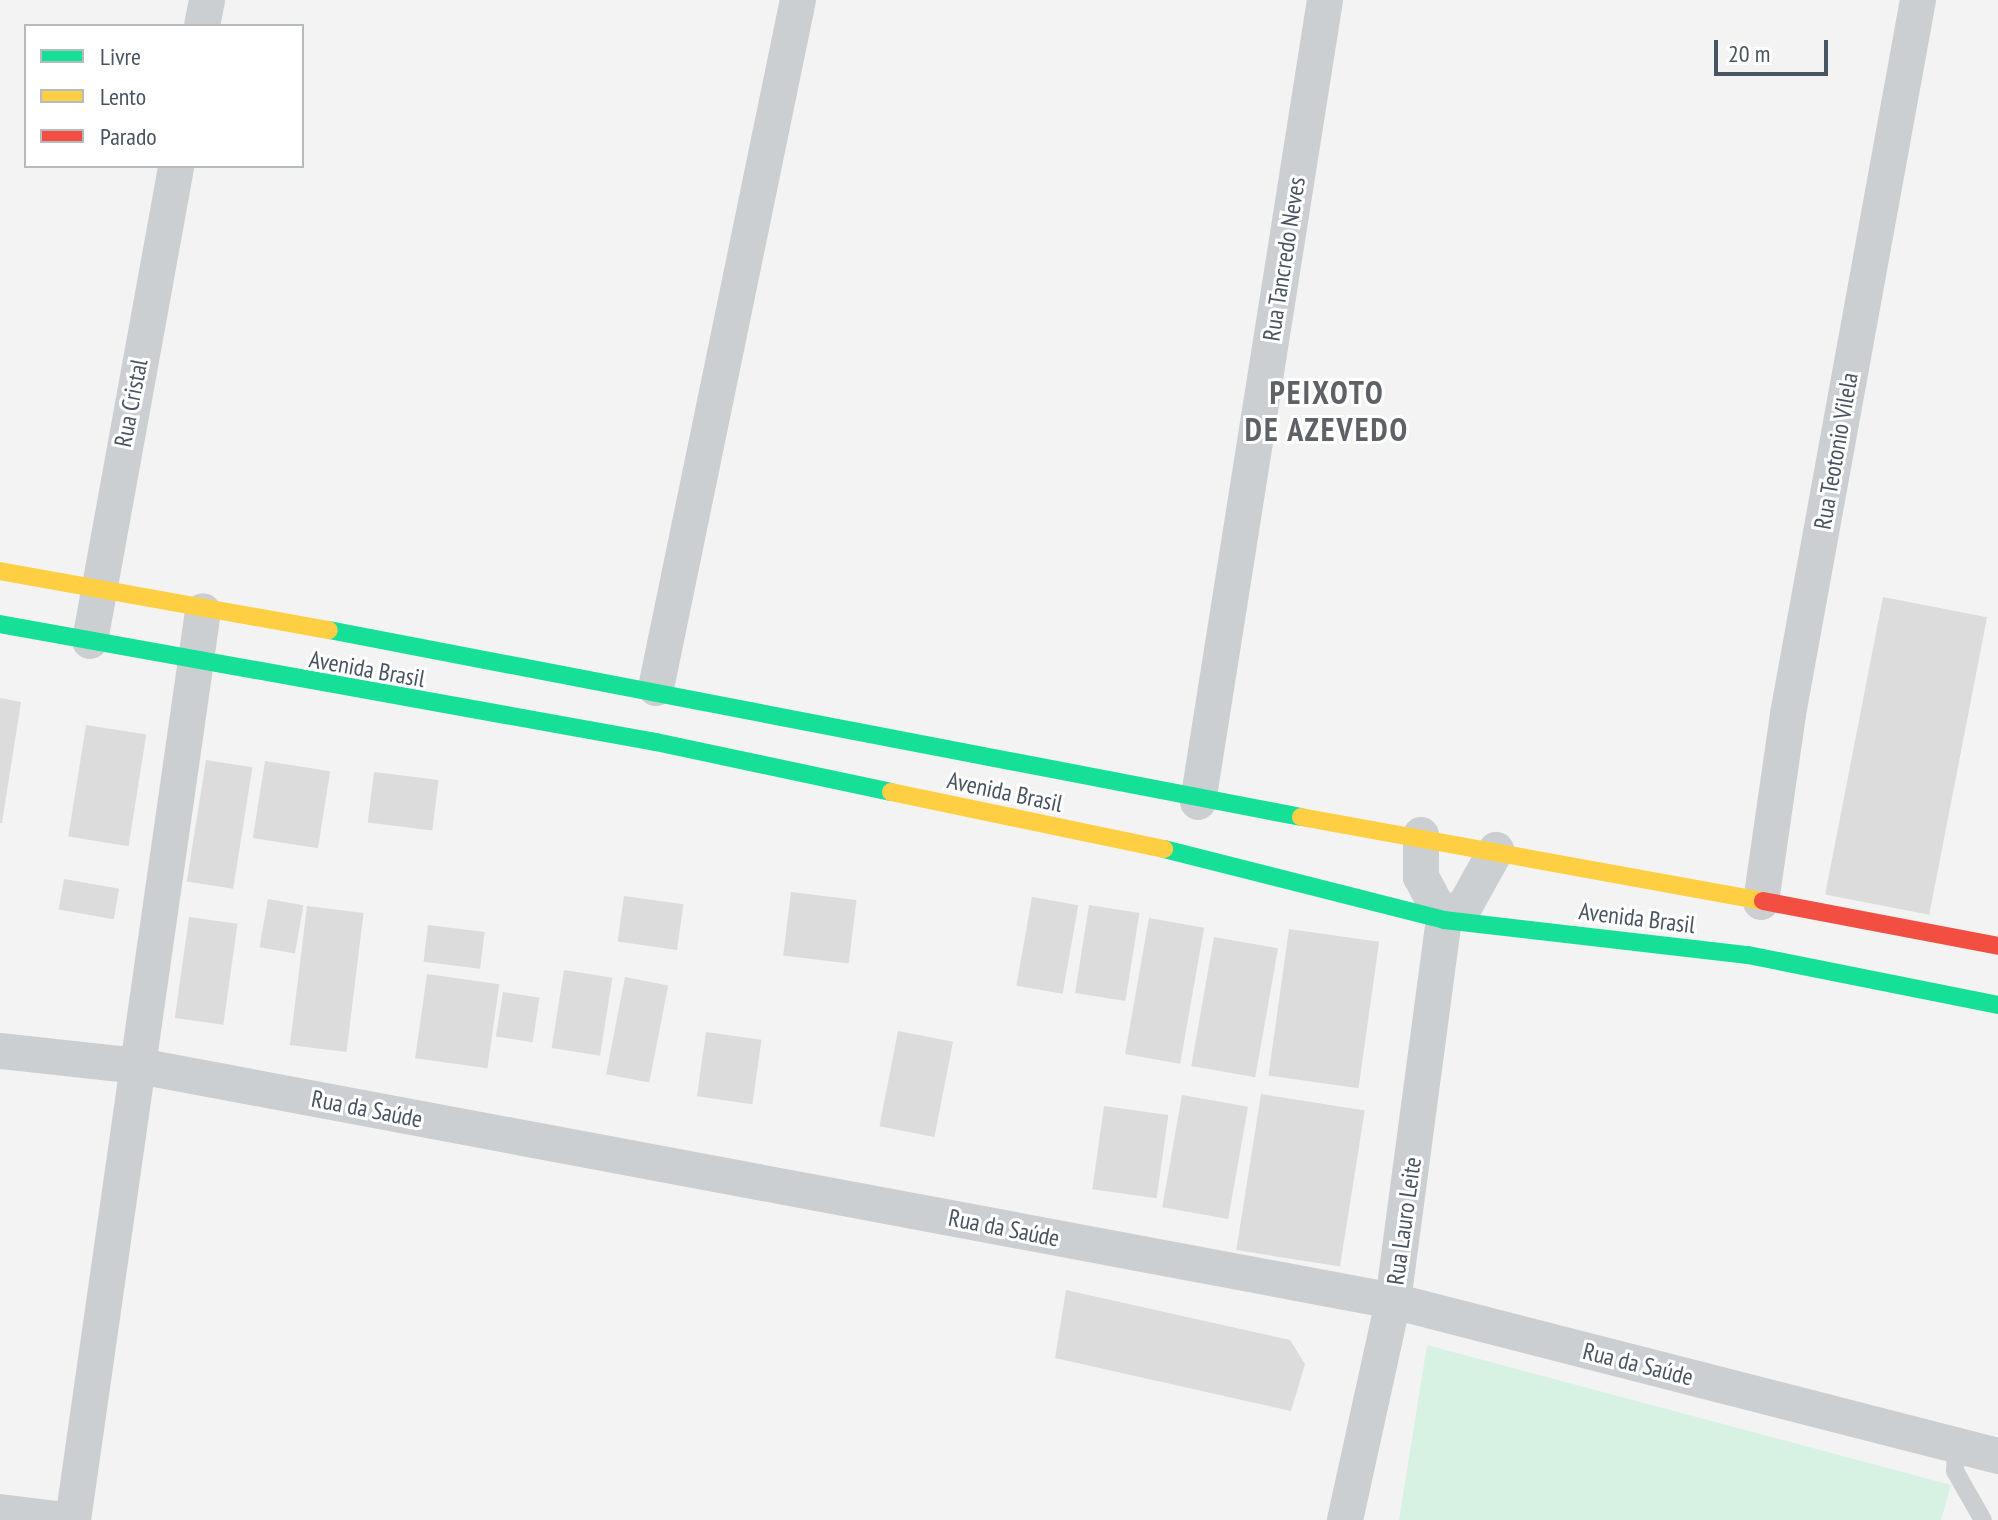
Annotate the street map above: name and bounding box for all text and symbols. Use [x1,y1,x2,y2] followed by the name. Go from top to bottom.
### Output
[24,24,304,168] legend
[1718,24,1832,74] scale bar
[1728,38,1770,69] text: 20 m
[100,41,141,72] text: Livre
[100,81,146,112] text: Lento
[100,121,157,152] text: Parado
[1257,175,1311,343] street label: Rua Tancredo Neves
[108,357,154,449] street label: Rua Cristal
[1808,370,1864,532] street label: Rua Teotonio Vilela
[1244,374,1410,449] district label: PEIXOTO DE AZEVEDO
[307,645,427,693] street label: Avenida Brasil
[945,766,1065,818] street label: Avenida Brasil
[1577,897,1697,939] street label: Avenida Brasil
[309,1084,425,1134] street label: Rua da Saúde
[1381,1155,1427,1287] street label: Rua Lauro Leite
[946,1203,1062,1253] street label: Rua da Saúde
[1580,1336,1696,1392] street label: Rua da Saúde

